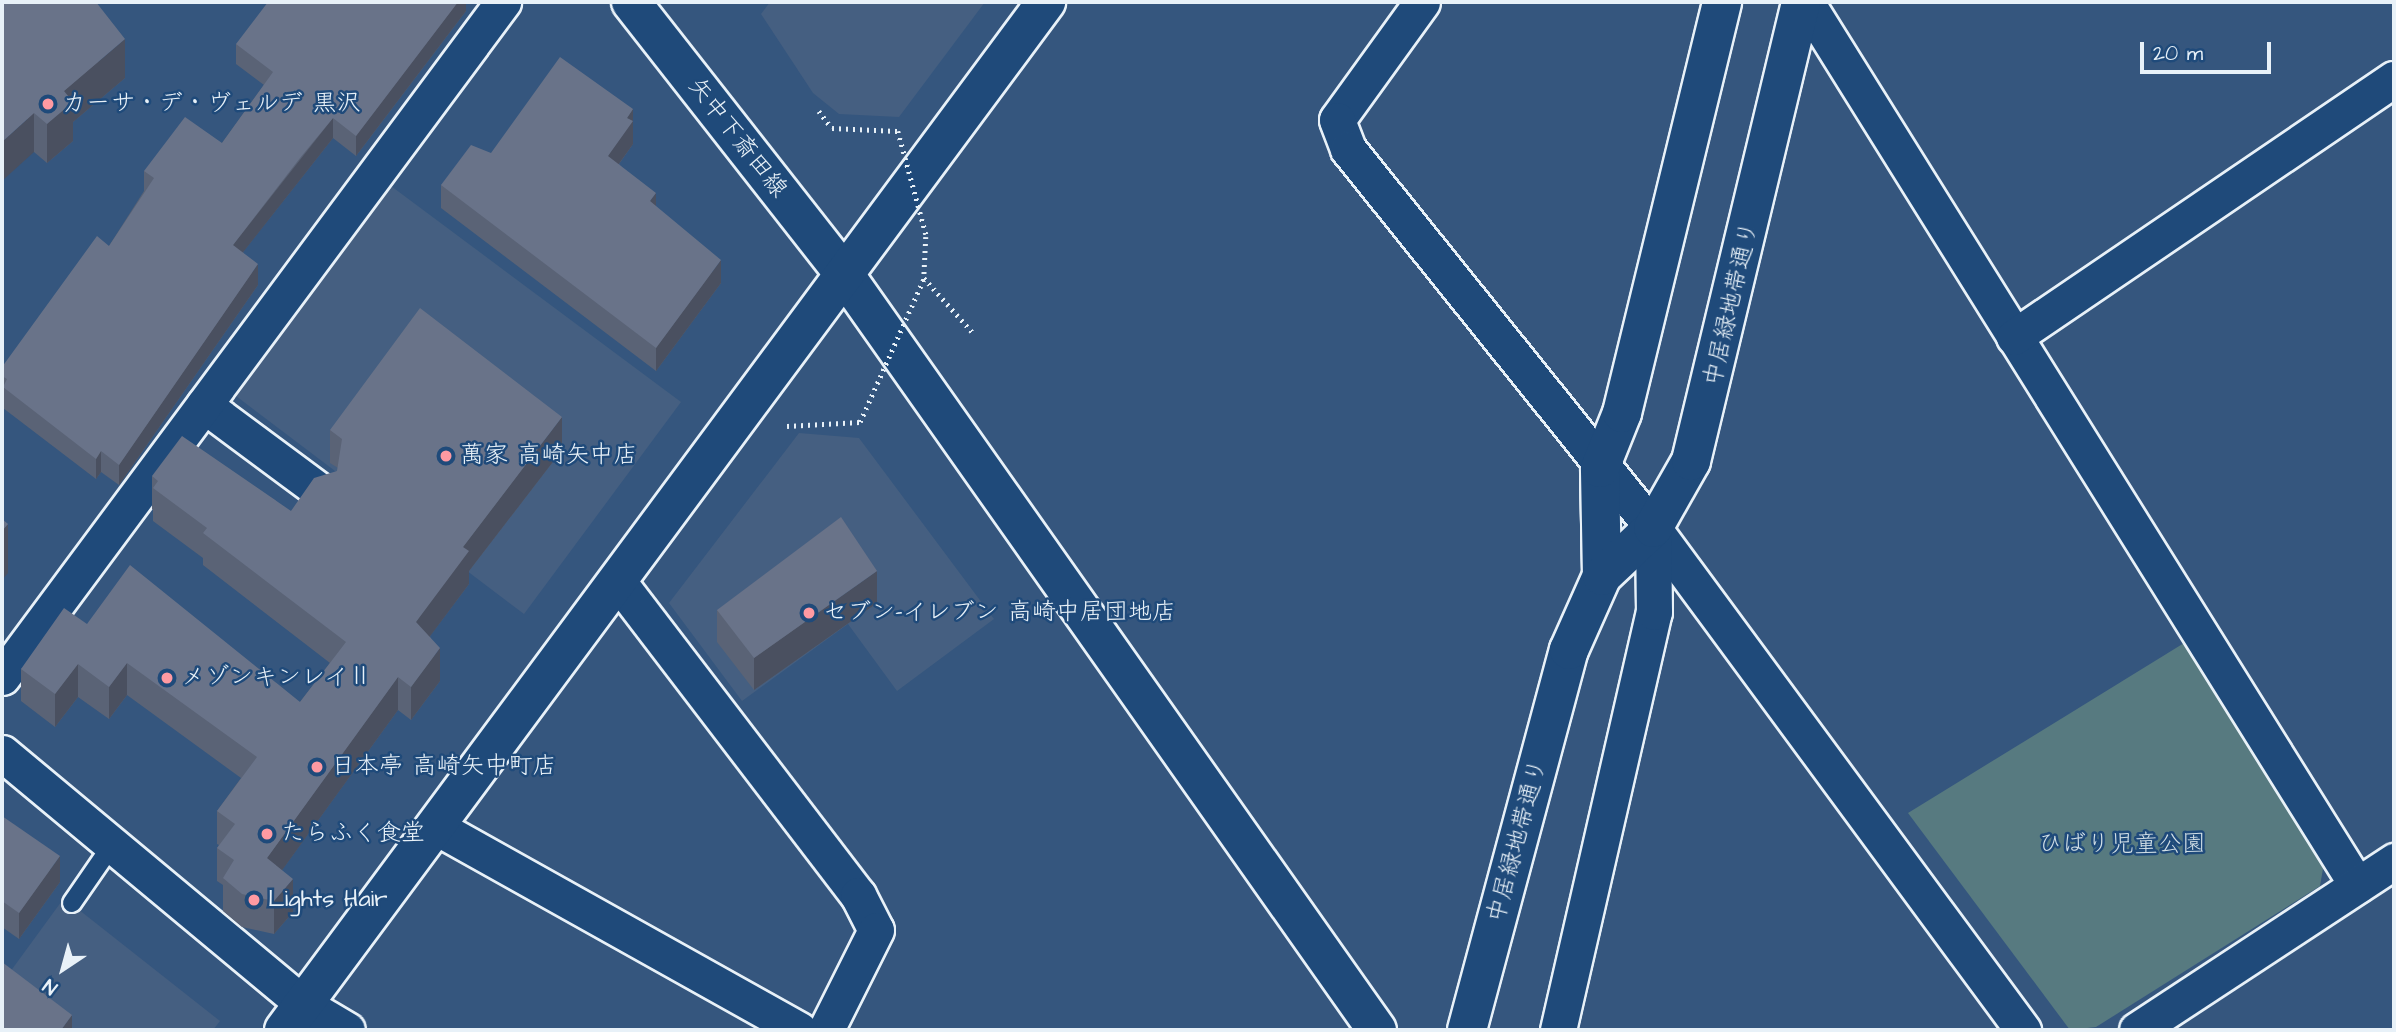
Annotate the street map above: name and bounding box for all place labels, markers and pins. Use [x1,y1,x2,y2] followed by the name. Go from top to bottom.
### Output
[62,90,360,118] place label: カーサ・デ・ヴェルデ 黒沢
[40,96,56,112] marker: カーサ・デ・ヴェルデ 黒沢
[460,442,638,470] place label: 萬家 高崎矢中店
[438,448,454,464] marker: 萬家 高崎矢中店
[823,599,1176,627] place label: セブン-イレブン 高崎中居団地店
[801,605,817,621] marker: セブン-イレブン 高崎中居団地店
[181,664,373,692] place label: メゾンキンレイⅡ
[159,670,175,686] marker: メゾンキンレイⅡ
[331,753,557,781] place label: 日本亭 高崎矢中町店
[309,759,325,775] marker: 日本亭 高崎矢中町店
[281,820,425,848] place label: たらふく食堂
[259,826,275,842] marker: たらふく食堂
[268,886,387,914] place label: Lights Hair
[246,892,262,908] marker: Lights Hair

